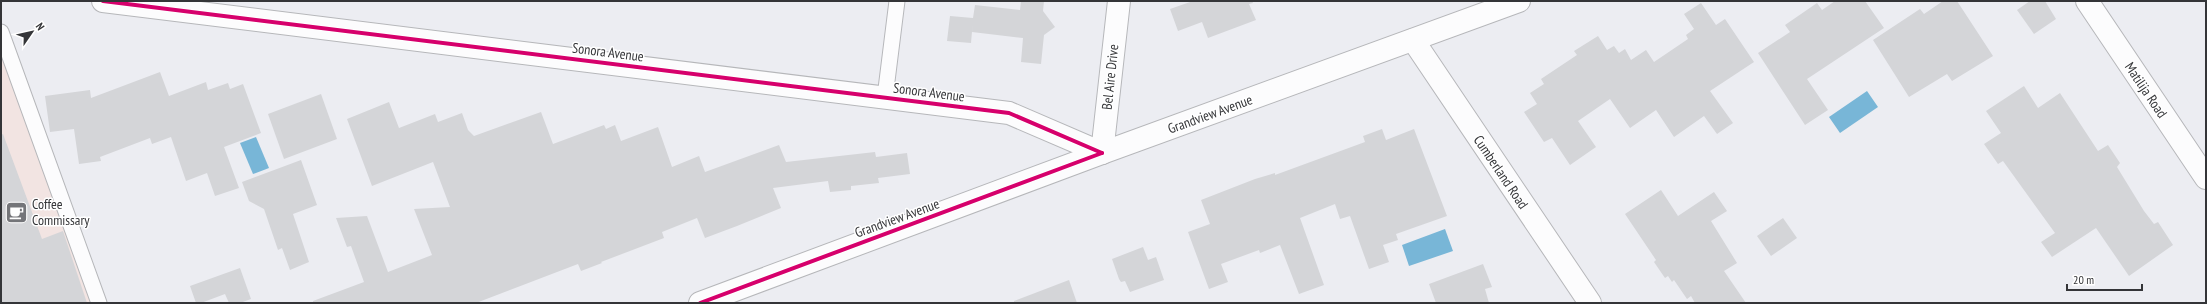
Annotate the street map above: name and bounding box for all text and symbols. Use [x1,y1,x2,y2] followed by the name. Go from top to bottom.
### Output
[12,12,52,52] north arrow
[33,20,48,33] text: N
[571,39,645,65] street label: Sonora Avenue
[1098,43,1122,111] street label: Bel Aire Drive
[2121,59,2171,121] street label: Matilija Road
[892,79,966,105] street label: Sonora Avenue
[1165,90,1255,138] street label: Grandview Avenue
[1470,132,1532,212] street label: Cumberland Road
[852,194,942,242] street label: Grandview Avenue
[32,195,90,229] place label: Coffee Commissary
[4,199,30,225] cafe icon: Coffee Commissary
[2067,266,2142,292] scale bar
[2073,272,2094,287] text: 20 m

